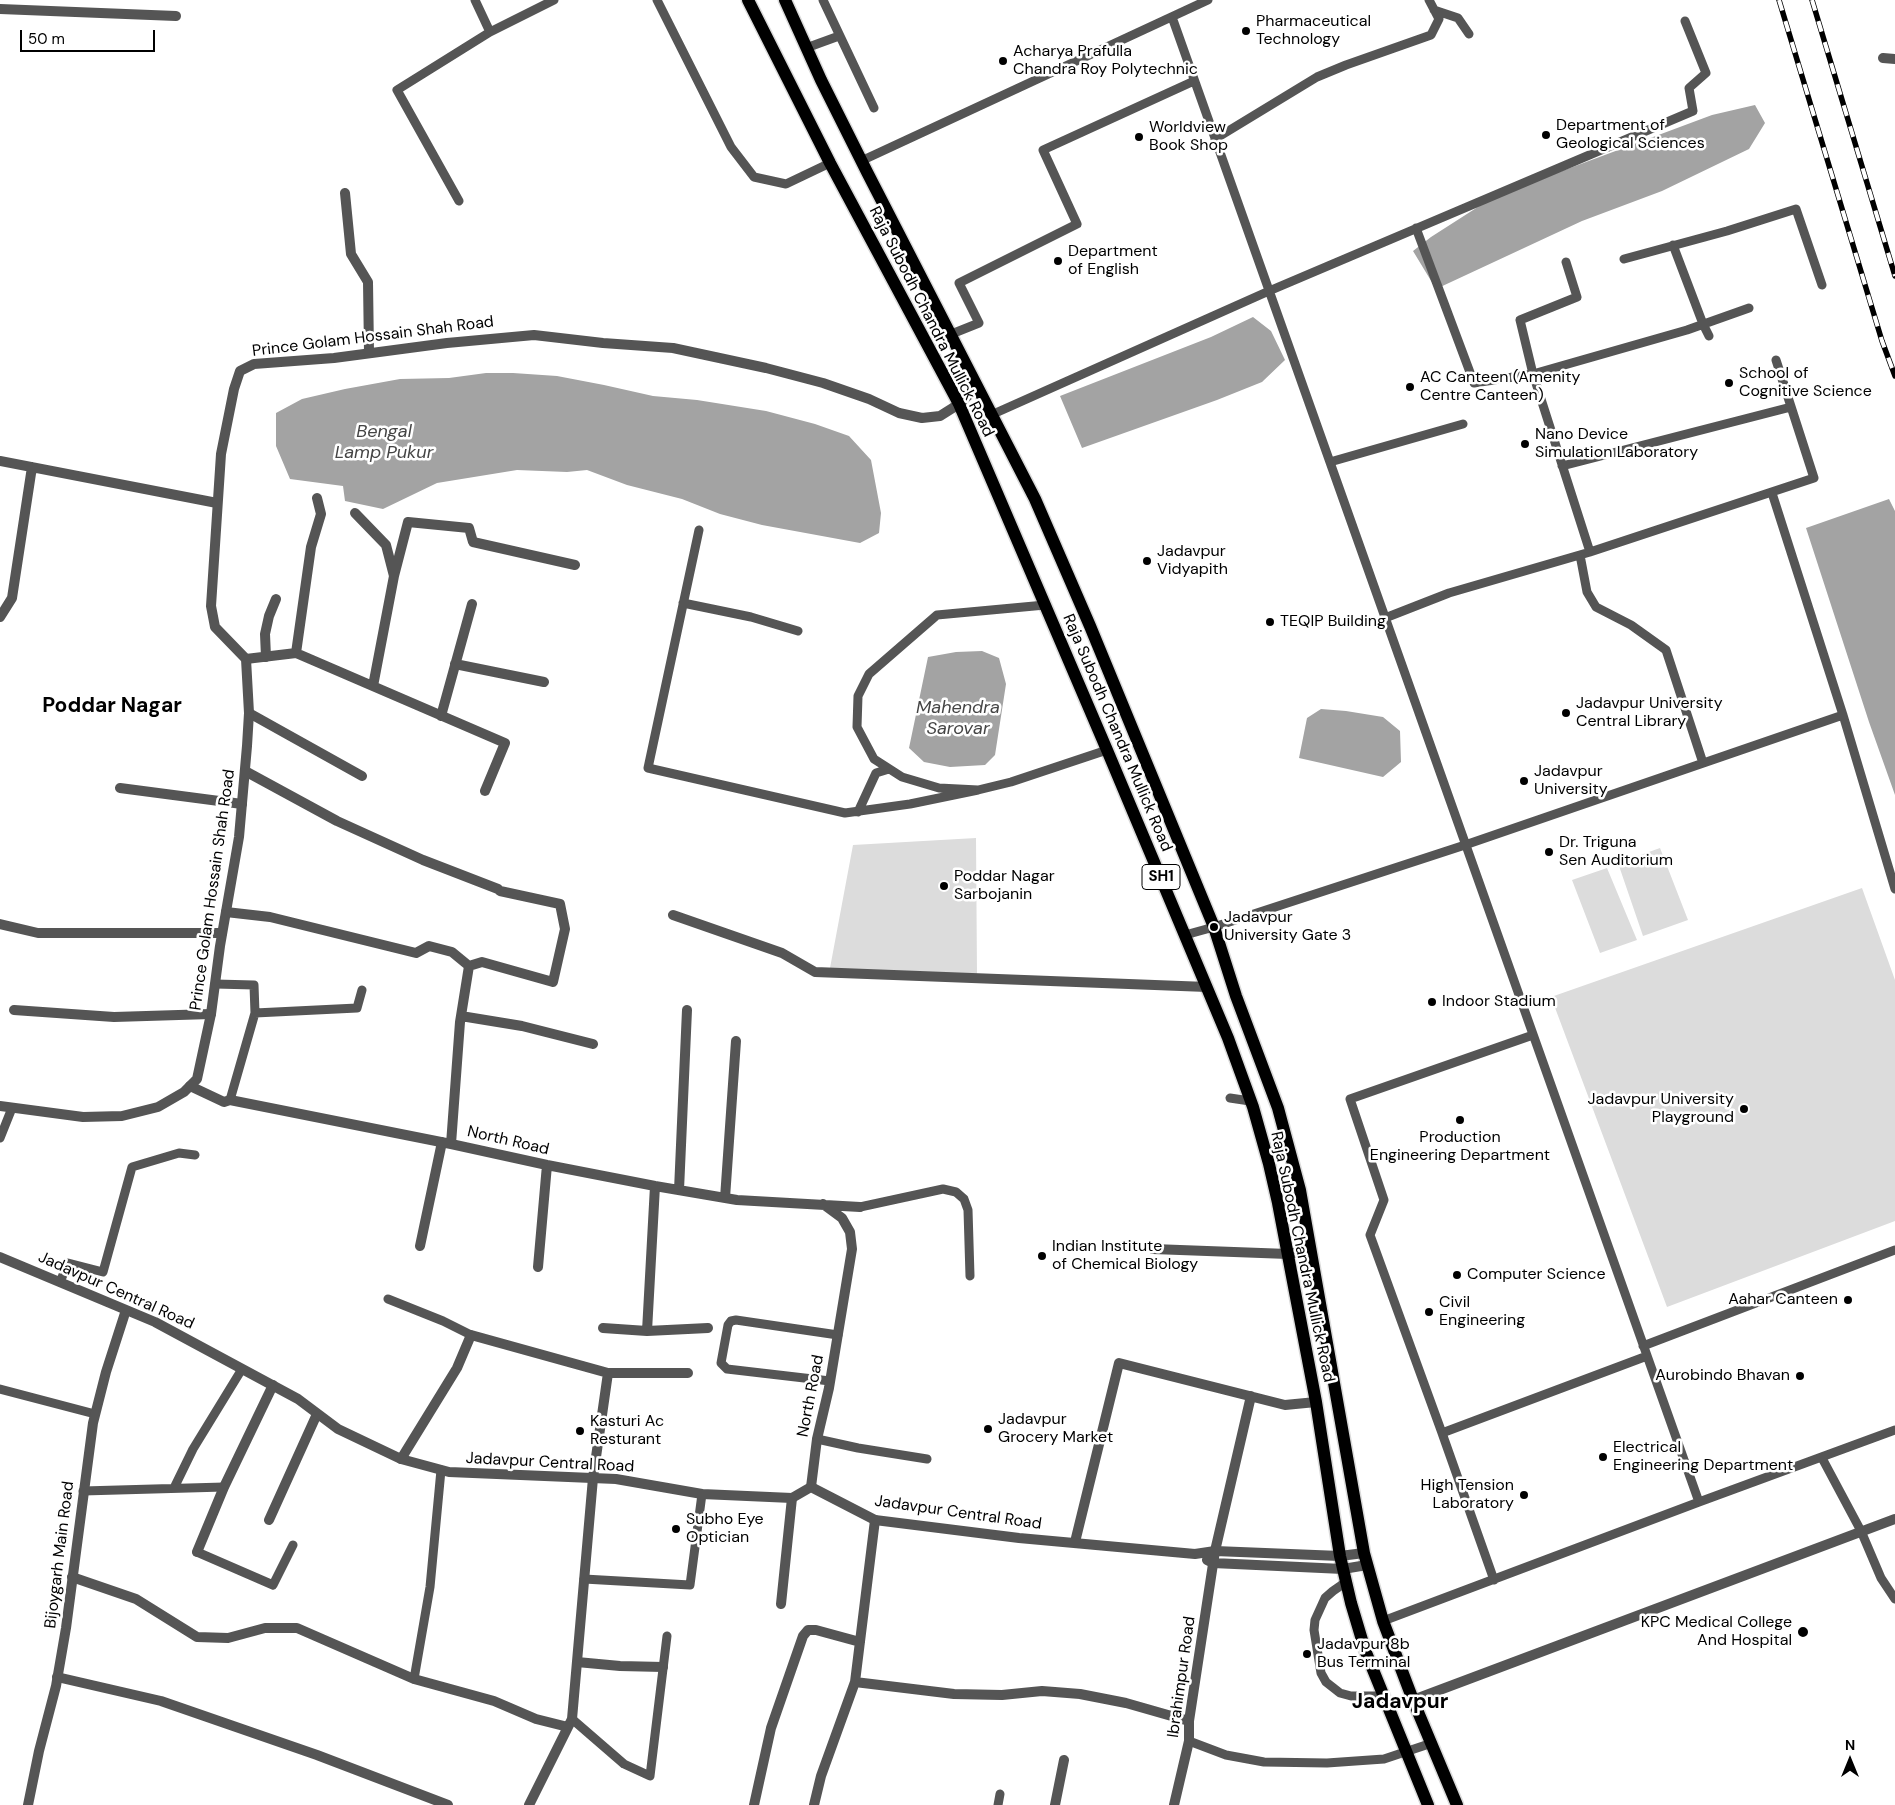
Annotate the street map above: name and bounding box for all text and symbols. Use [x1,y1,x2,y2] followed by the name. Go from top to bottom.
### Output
[1256,12,1371,50] place label: Pharmaceutical Technology
[22,20,158,52] scale bar
[1240,25,1252,37] marker: Pharmaceutical Technology
[28,29,65,49] text: 50 m
[1013,42,1198,80] place label: Acharya Prafulla Chandra Roy Polytechnic
[997,55,1009,67] marker: Acharya Prafulla Chandra Roy Polytechnic
[1556,116,1705,154] place label: Department of Geological Sciences
[1149,118,1228,156] place label: Worldview Book Shop
[1540,129,1552,141] marker: Department of Geological Sciences
[1133,131,1145,143] marker: Worldview Book Shop
[864,204,998,440] street label: Raja Subodh Chandra Mullick Road
[1068,242,1158,280] place label: Department of English
[1052,255,1064,267] marker: Department of English
[251,313,495,361] street label: Prince Golam Hossain Shah Road
[1739,364,1872,402] place label: School of Cognitive Science
[1420,368,1580,406] place label: AC Canteen (Amenity Centre Canteen)
[1723,377,1735,389] marker: School of Cognitive Science
[1404,381,1416,393] marker: AC Canteen (Amenity Centre Canteen)
[335,421,433,464] water label: Bengal Lamp Pukur
[1535,425,1698,463] place label: Nano Device Simulation Laboratory
[1519,438,1531,450] marker: Nano Device Simulation Laboratory
[1157,542,1228,580] place label: Jadavpur Vidyapith
[1141,555,1153,567] marker: Jadavpur Vidyapith
[1058,611,1176,855] street label: Raja Subodh Chandra Mullick Road
[1280,612,1386,632] place label: TEQIP Building
[1264,616,1276,628] marker: TEQIP Building
[42,693,182,719] district label: Poddar Nagar
[1576,694,1723,732] place label: Jadavpur University Central Library
[916,697,1000,740] water label: Mahendra Sarovar
[1560,707,1572,719] marker: Jadavpur University Central Library
[1534,762,1608,800] place label: Jadavpur University
[187,768,239,1012] street label: Prince Golam Hossain Shah Road
[1518,775,1530,787] marker: Jadavpur University
[1559,833,1673,871] place label: Dr. Triguna Sen Auditorium
[1543,846,1555,858] marker: Dr. Triguna Sen Auditorium
[1142,864,1180,890] road number: SH1
[954,867,1055,905] place label: Poddar Nagar Sarbojanin
[938,880,950,892] marker: Poddar Nagar Sarbojanin
[1224,908,1351,946] place label: Jadavpur University Gate 3
[1208,921,1220,933] marker: Jadavpur University Gate 3
[1442,992,1556,1012] place label: Indoor Stadium
[1426,996,1438,1008] marker: Indoor Stadium
[1587,1090,1734,1128] place label: Jadavpur University Playground
[1738,1103,1750,1115] marker: Jadavpur University Playground
[1454,1114,1466,1126] marker: Production Engineering Department
[465,1122,551,1160] street label: North Road
[1370,1128,1550,1166] place label: Production Engineering Department
[1266,1130,1338,1384] street label: Raja Subodh Chandra Mullick Road
[1052,1237,1198,1275] place label: Indian Institute of Chemical Biology
[35,1248,197,1334] street label: Jadavpur Central Road
[1036,1250,1048,1262] marker: Indian Institute of Chemical Biology
[1467,1265,1605,1285] place label: Computer Science
[1451,1269,1463,1281] marker: Computer Science
[1728,1290,1838,1310] place label: Aahar Canteen
[1439,1293,1525,1331] place label: Civil Engineering
[1842,1294,1854,1306] marker: Aahar Canteen
[1423,1306,1435,1318] marker: Civil Engineering
[794,1353,828,1439] street label: North Road
[1655,1366,1790,1386] place label: Aurobindo Bhavan
[1794,1370,1806,1382] marker: Aurobindo Bhavan
[998,1410,1113,1448] place label: Jadavpur Grocery Market
[590,1412,664,1450] place label: Kasturi Ac Resturant
[982,1423,994,1435] marker: Jadavpur Grocery Market
[574,1425,586,1437] marker: Kasturi Ac Resturant
[1613,1438,1793,1476] place label: Electrical Engineering Department
[465,1449,635,1477] street label: Jadavpur Central Road
[1597,1451,1609,1463] marker: Electrical Engineering Department
[1421,1476,1514,1514] place label: High Tension Laboratory
[41,1480,79,1630] street label: Bijoygarh Main Road
[1518,1489,1530,1501] marker: High Tension Laboratory
[873,1492,1043,1534] street label: Jadavpur Central Road
[686,1510,764,1548] place label: Subho Eye Optician
[670,1523,682,1535] marker: Subho Eye Optician
[1641,1613,1792,1651] place label: KPC Medical College And Hospital
[1164,1615,1200,1739] street label: Ibrahimpur Road
[1796,1625,1810,1639] marker: KPC Medical College And Hospital
[1317,1635,1410,1673] place label: Jadavpur 8b Bus Terminal
[1301,1648,1313,1660] marker: Jadavpur 8b Bus Terminal
[1352,1689,1448,1715] district label: Jadavpur
[1825,1735,1875,1785] north arrow
[1845,1736,1855,1754] text: N

